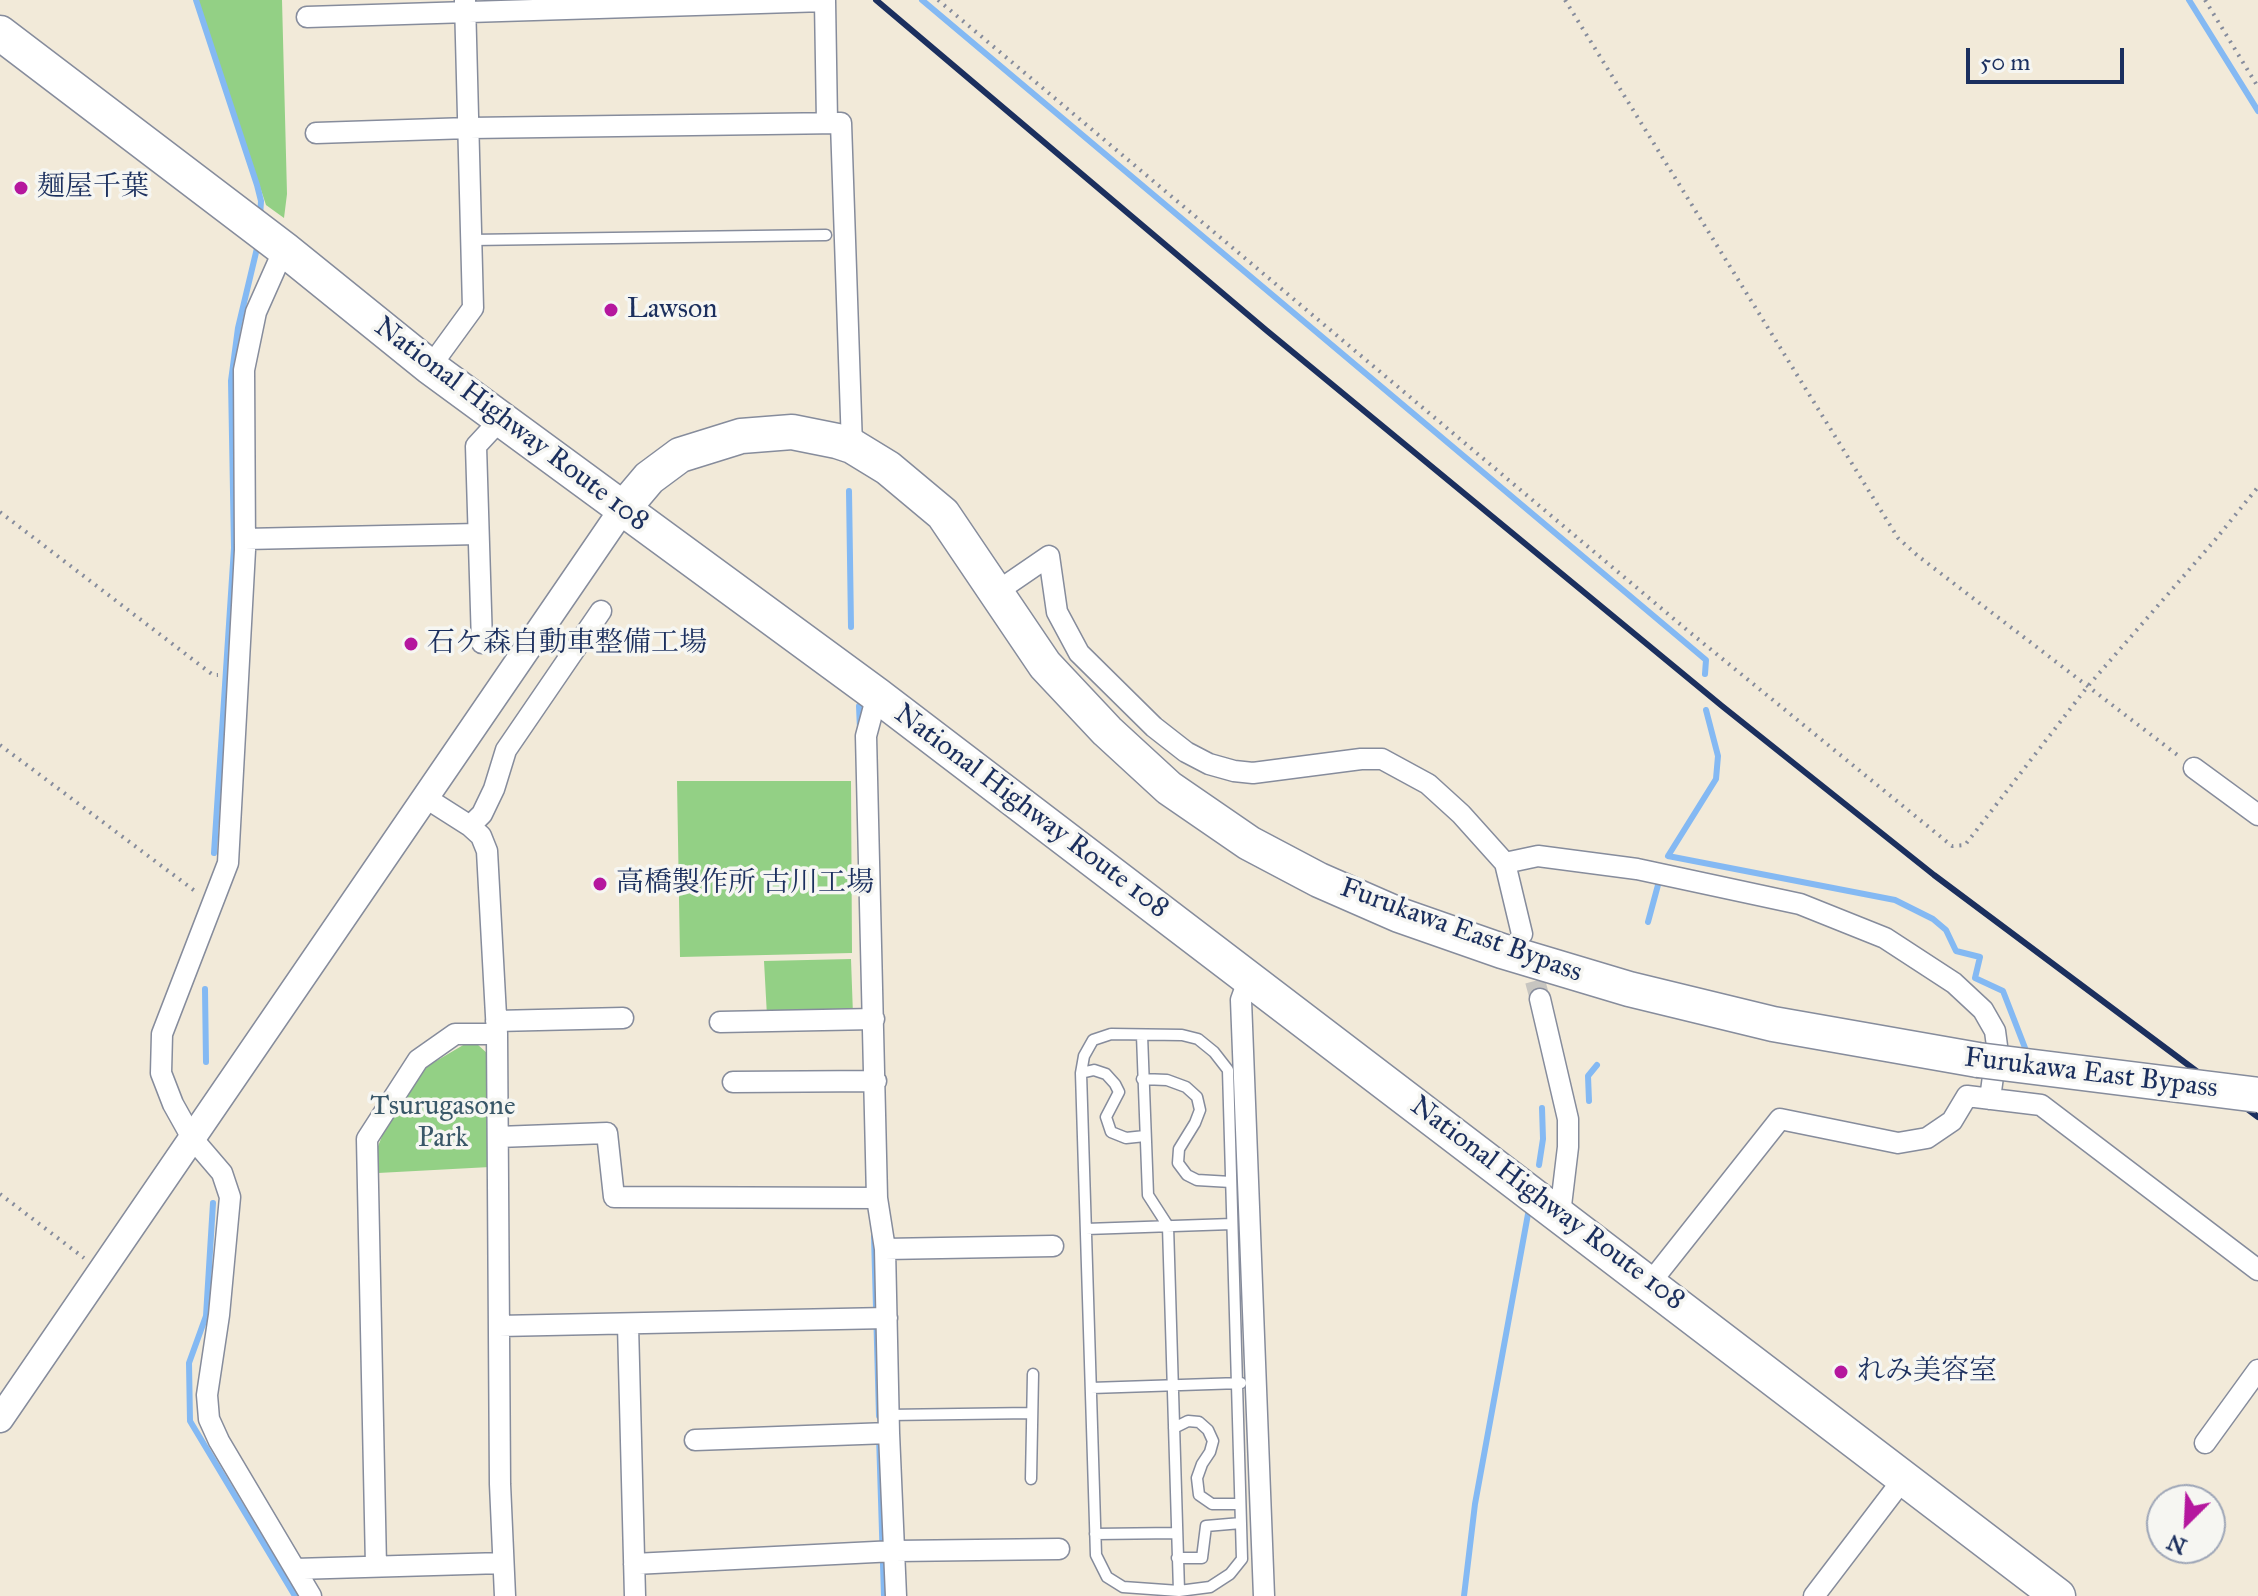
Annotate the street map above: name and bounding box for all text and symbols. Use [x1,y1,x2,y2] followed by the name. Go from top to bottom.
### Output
[1970,32,2128,82] scale bar
[1980,47,2030,77] text: 50 m
[37,171,149,205] place label: 麺屋千葉
[12,179,30,197] marker: 麺屋千葉
[627,293,717,327] place label: Lawson
[602,301,620,319] marker: Lawson
[367,311,655,539] street label: National Highway Route 108
[427,627,707,661] place label: 石ケ森自動車整備工場
[402,635,420,653] marker: 石ケ森自動車整備工場
[887,698,1175,926] street label: National Highway Route 108
[616,867,874,901] place label: 高橋製作所 古川工場
[1335,872,1587,990] street label: Furukawa East Bypass
[591,875,609,893] marker: 高橋製作所 古川工場
[1962,1042,2220,1106] street label: Furukawa East Bypass
[370,1090,516,1156] park label: Tsurugasone Park
[1403,1090,1691,1318] street label: National Highway Route 108
[1857,1355,1997,1389] place label: れみ美容室
[1832,1363,1850,1381] marker: れみ美容室
[2146,1484,2226,1564] north arrow
[2163,1528,2191,1561] text: N

